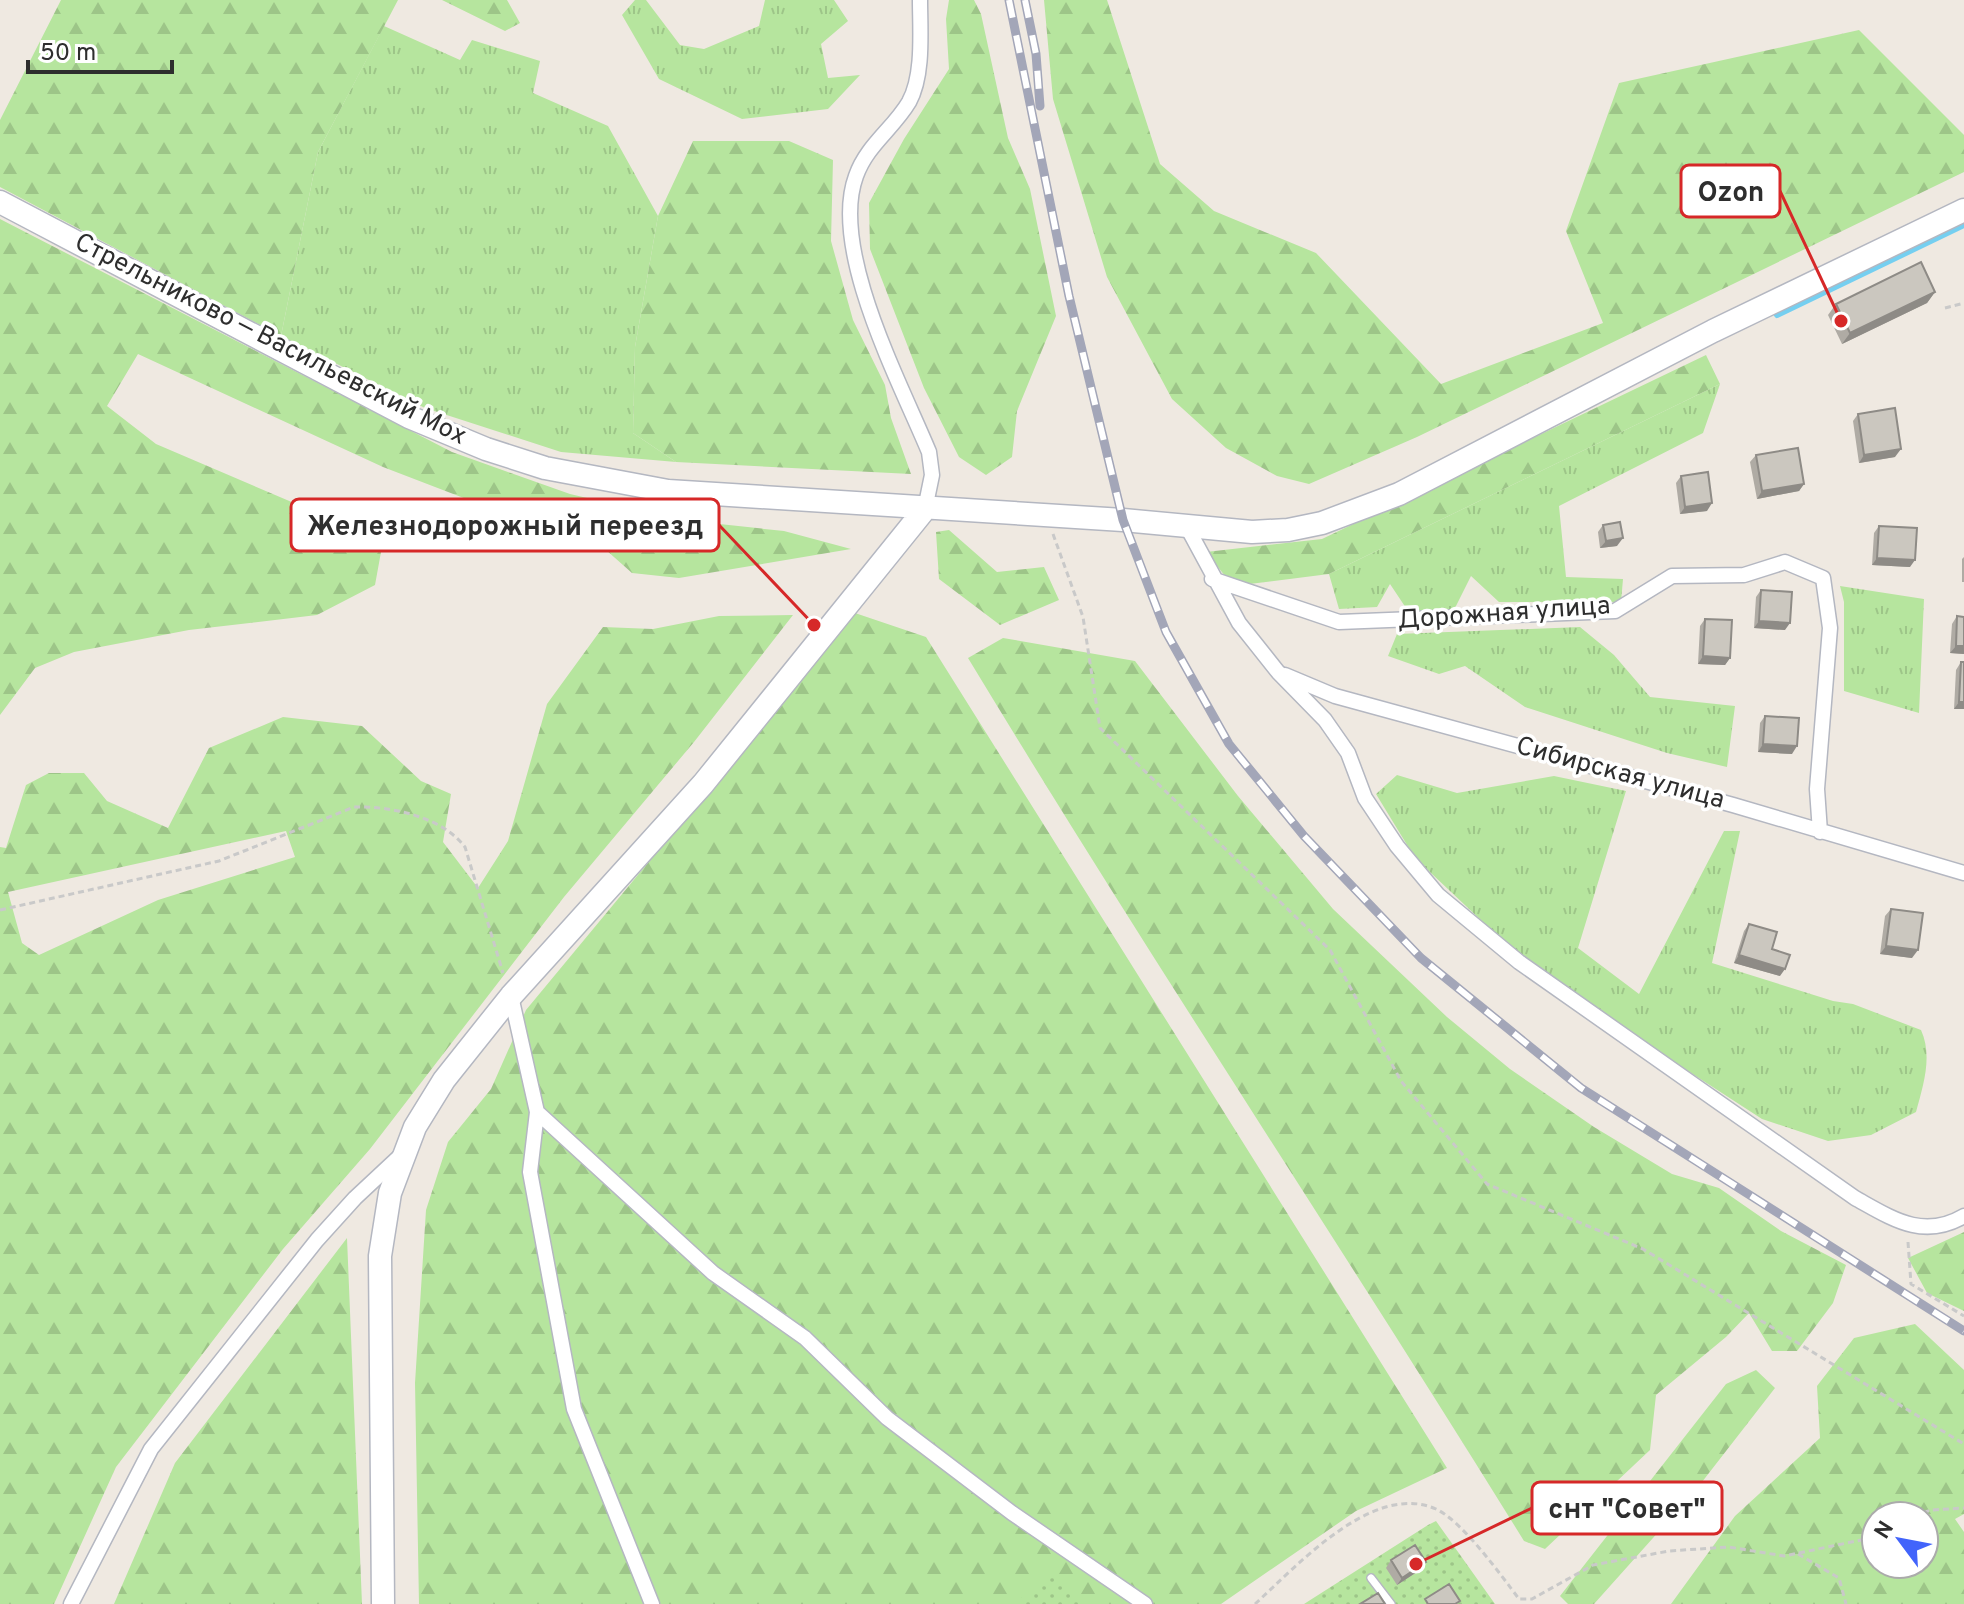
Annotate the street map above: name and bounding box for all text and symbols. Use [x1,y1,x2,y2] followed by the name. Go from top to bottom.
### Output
[28,24,172,74] scale bar
[40,39,96,69] text: 50 m
[1681,165,1780,217] callout: Ozon
[1698,176,1764,212] text: Ozon
[68,226,472,454] street label: Стрельниково — Васильевский Мох
[291,499,719,551] callout: Железнодорожный переезд
[307,510,703,546] text: Железнодорожный переезд
[1397,590,1611,638] street label: Дорожная улица
[1512,730,1728,818] street label: Сибирская улица
[1532,1482,1722,1534] callout: снт "Совет"
[1548,1493,1706,1529] text: снт "Совет"
[1860,1500,1940,1580] north arrow
[1870,1517,1901,1545] text: N

